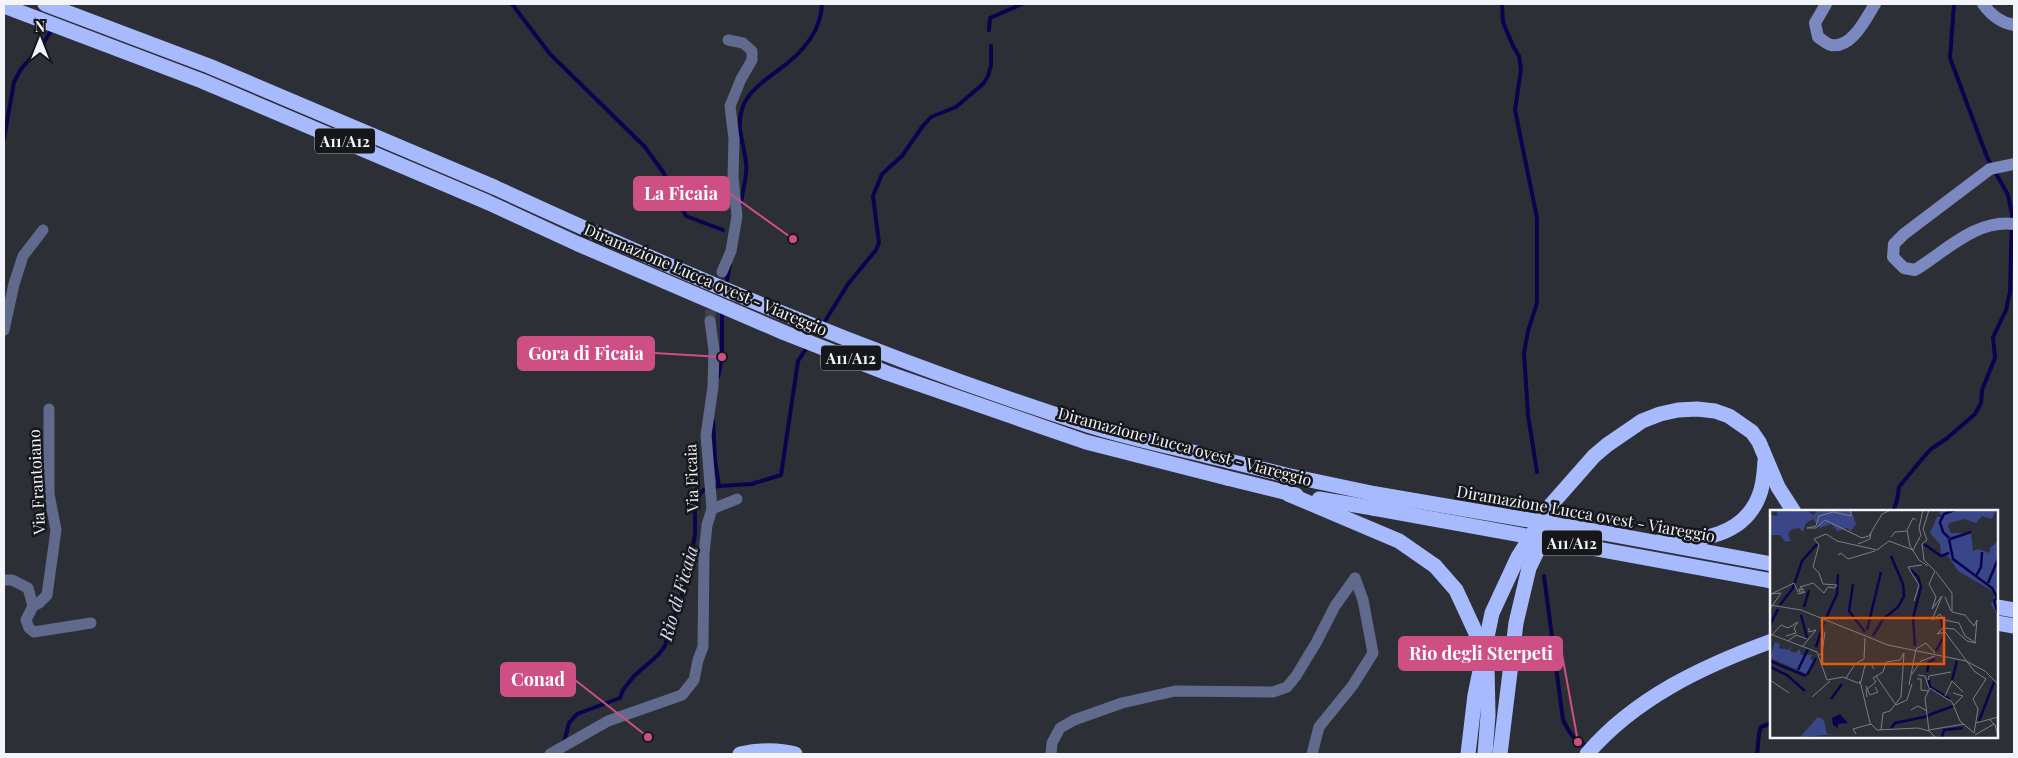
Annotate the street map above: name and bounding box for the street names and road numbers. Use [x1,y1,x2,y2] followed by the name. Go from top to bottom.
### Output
[315,128,375,154] road number: A11/A12
[581,218,831,340] street label: Diramazione Lucca ovest - Viareggio
[821,346,881,370] road number: A11/A12
[1056,402,1315,490] street label: Diramazione Lucca ovest - Viareggio
[23,429,49,536] street label: Via Frantoiano
[679,443,703,513] street label: Via Ficaia
[1455,480,1717,546] street label: Diramazione Lucca ovest - Viareggio
[1542,530,1602,556] road number: A11/A12

